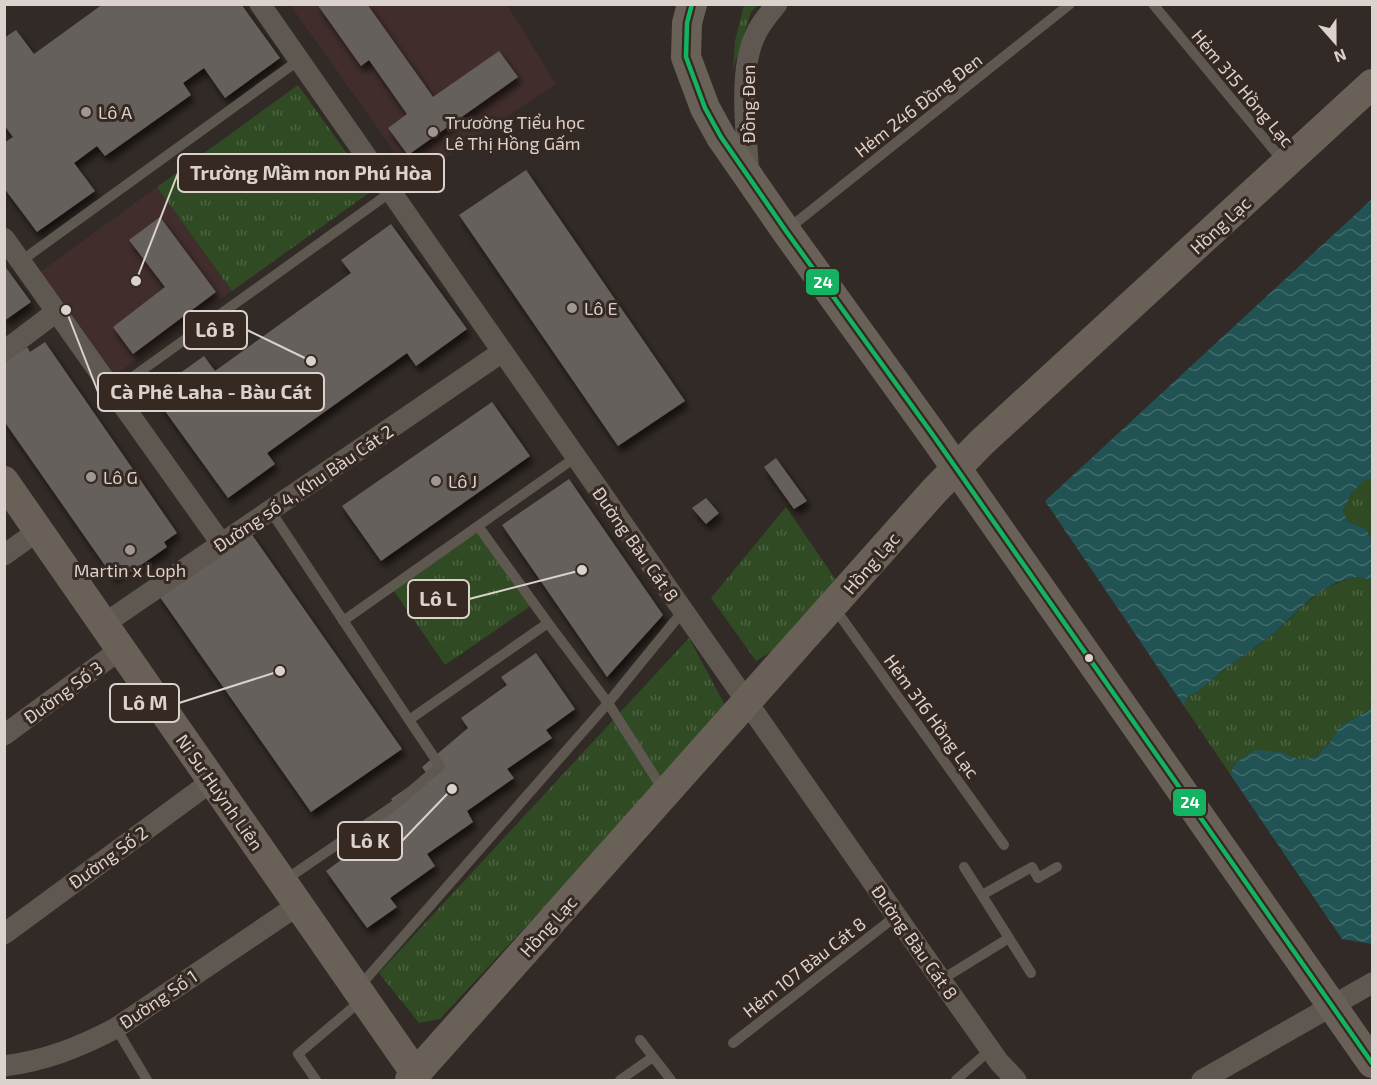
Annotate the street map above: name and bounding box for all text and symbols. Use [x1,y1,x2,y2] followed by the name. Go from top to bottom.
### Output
[1305,12,1365,72] north arrow
[1187,25,1299,152] street label: Hẻm 315 Hồng Lạc
[1332,46,1349,67] text: N
[850,48,986,162] street label: Hẻm 246 Đồng Đen
[737,65,759,143] street label: Đồng Đen
[98,101,133,123] place label: Lô A
[79,105,93,119] marker: Lô A
[445,111,585,154] place label: Trươờng Tiểu học Lê Thị Hồng Gấm
[426,125,440,139] marker: Trươờng Tiểu học Lê Thị Hồng Gấm
[178,154,444,192] callout: Trường Mầm non Phú Hòa
[190,160,432,184] text: Trường Mầm non Phú Hòa
[1185,191,1255,259] street label: Hồng Lạc
[805,268,840,296] line badge: 24
[813,272,833,291] text: 24
[584,297,618,319] place label: Lô E
[565,301,579,315] marker: Lô E
[184,311,247,349] callout: Lô B
[195,317,235,341] text: Lô B
[98,373,324,411] callout: Cà Phê Laha - Bàu Cát
[110,379,312,403] text: Cà Phê Laha - Bàu Cát
[209,420,397,556] street label: Đường số 4, Khu Bàu Cát 2
[103,466,138,488] place label: Lô G
[84,470,98,484] marker: Lô G
[448,470,477,492] place label: Lô J
[429,474,443,488] marker: Lô J
[588,482,684,606] street label: Đường Bàu Cát 8
[838,527,904,598] street label: Hồng Lạc
[123,543,137,557] marker: Martin x Loph
[74,559,186,581] place label: Martin x Loph
[408,580,469,618] callout: Lô L
[419,586,457,610] text: Lô L
[880,650,984,782] street label: Hẻm 316 Hồng Lạc
[1083,652,1095,664] unlabelled marker
[19,656,107,728] street label: Đường Số 3
[110,684,179,722] callout: Lô M
[122,690,168,714] text: Lô M
[172,730,268,854] street label: Ni Sư Huỳnh Liên
[1172,788,1207,817] line badge: 24
[1180,792,1200,811] text: 24
[64,821,152,893] street label: Đường Số 2
[338,822,402,860] callout: Lô K
[350,828,390,852] text: Lô K
[867,880,963,1004] street label: Đường Bàu Cát 8
[515,891,581,961] street label: Hồng Lạc
[738,912,870,1022] street label: Hẻm 107 Bàu Cát 8
[115,965,201,1033] street label: Đường Số 1

